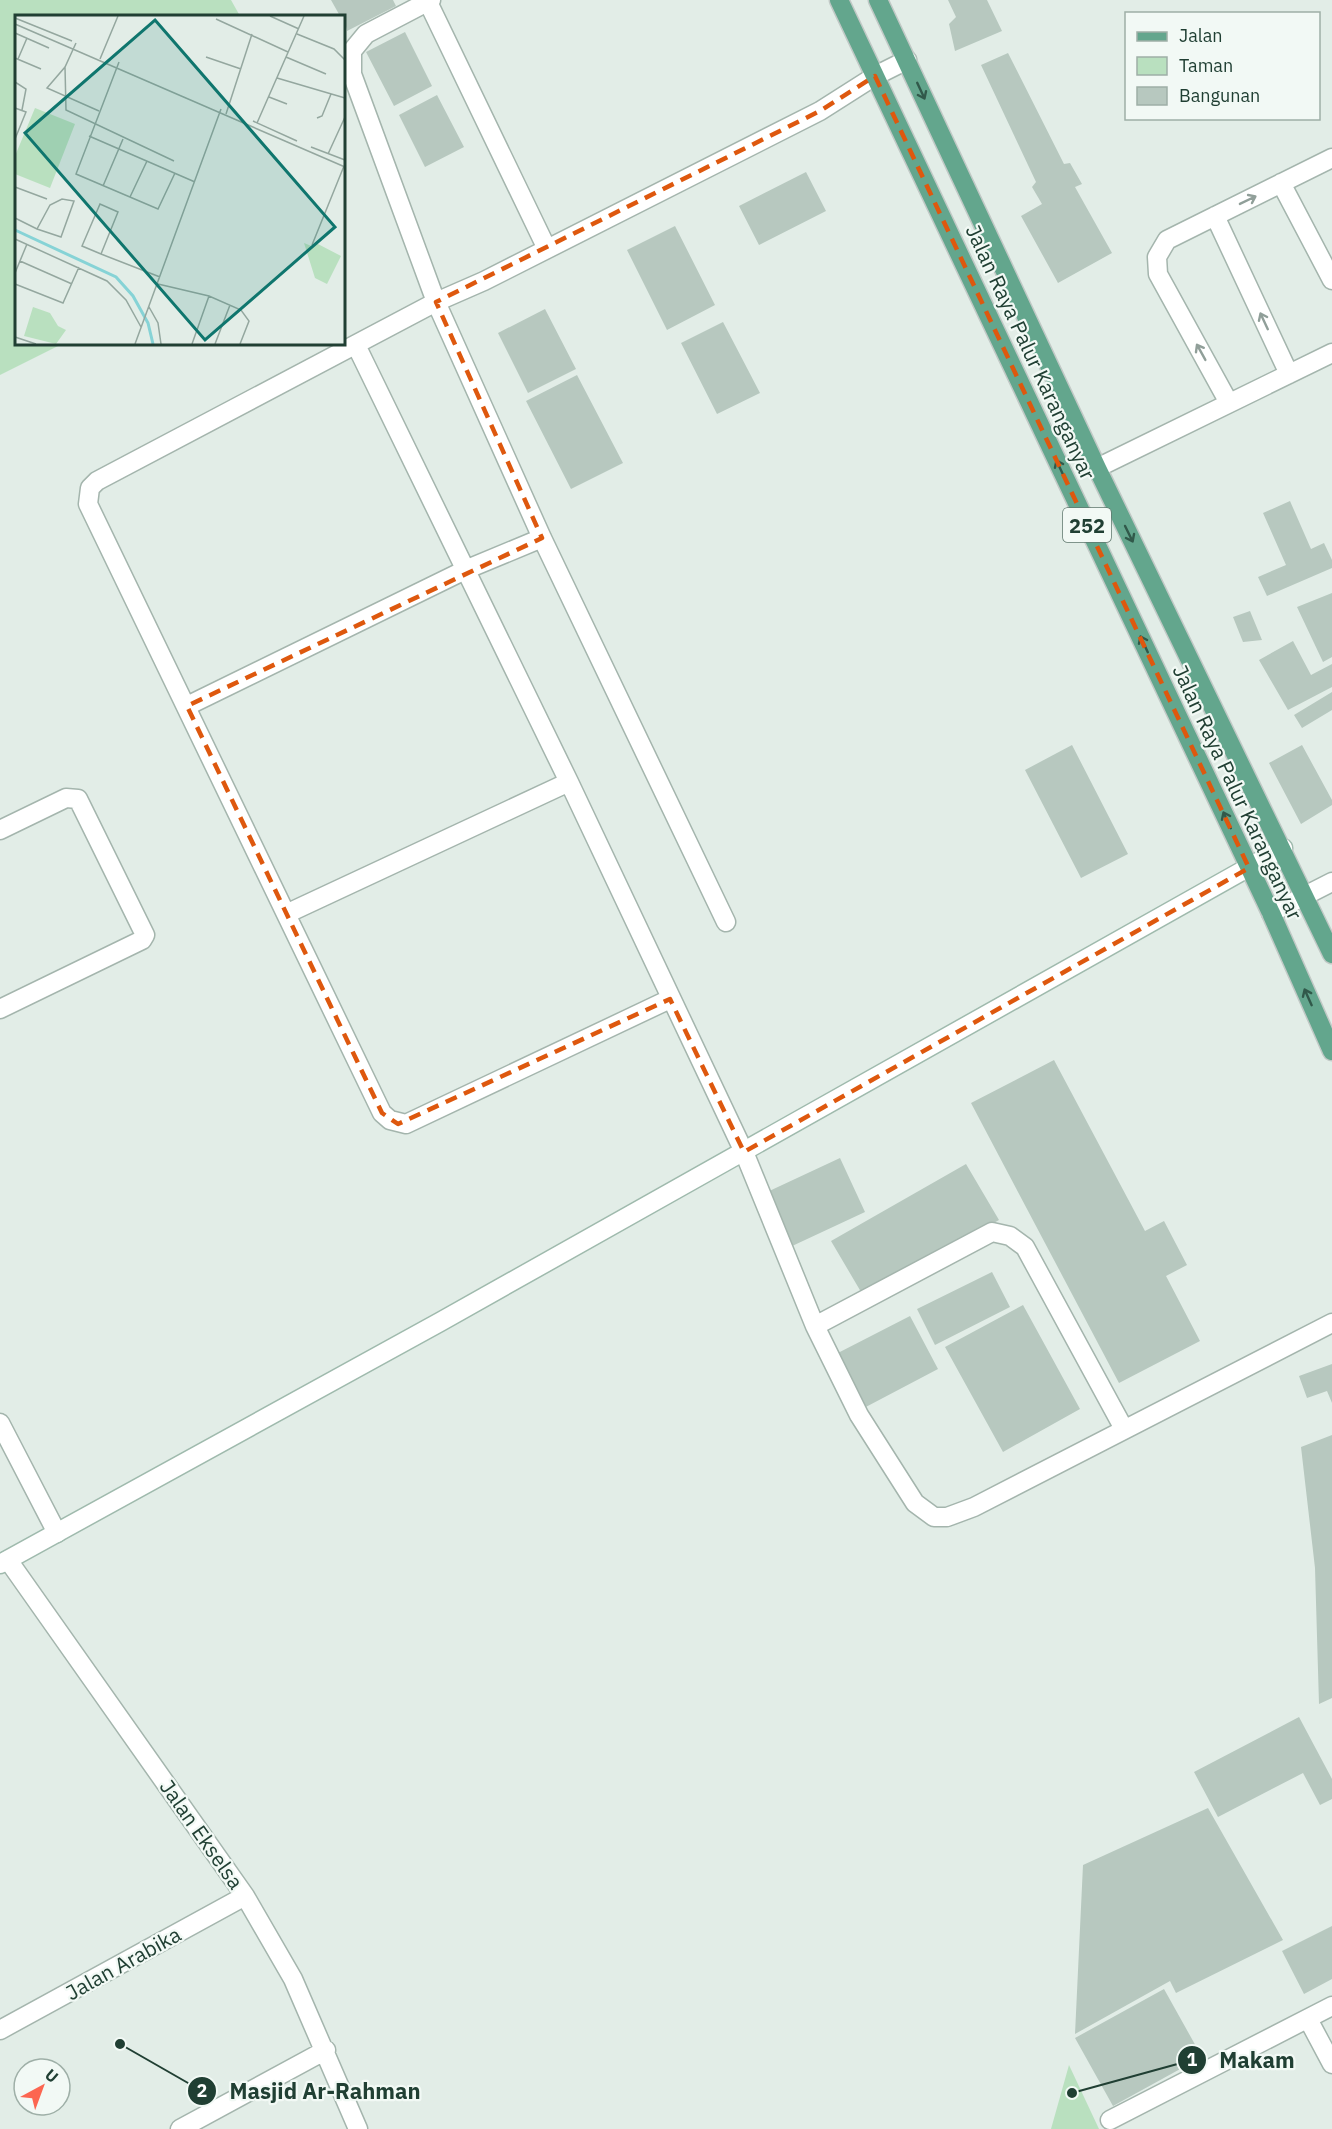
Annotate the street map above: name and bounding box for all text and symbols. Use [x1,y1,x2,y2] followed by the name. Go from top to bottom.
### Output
[1125,12,1320,120] legend
[15,15,345,345] inset map
[1179,24,1223,47] text: Jalan
[1179,54,1233,77] text: Taman
[916,81,928,99] one-way arrow
[1179,84,1260,107] text: Bangunan
[1238,193,1256,205] one-way arrow
[959,220,1103,484] street label: Jalan Raya Palur Karanganyar
[1258,313,1270,331] one-way arrow
[1195,344,1207,361] one-way arrow
[1054,459,1066,477] one-way arrow
[1063,508,1111,542] road number: 252
[1123,524,1135,542] one-way arrow
[1137,635,1149,653] one-way arrow
[1166,660,1310,924] street label: Jalan Raya Palur Karanganyar
[1220,812,1232,830] one-way arrow
[1302,989,1314,1007] one-way arrow
[154,1774,250,1894] street label: Jalan Ekselsa
[60,1920,186,2006] street label: Jalan Arabika
[1177,2040,1306,2080] callout: Makam
[1219,2045,1295,2074] text: Makam
[1187,2048,1198,2071] text: 1
[12,2057,72,2117] north arrow
[41,2064,63,2087] text: U
[187,2071,432,2111] callout: Masjid Ar-Rahman
[229,2076,421,2105] text: Masjid Ar-Rahman
[197,2079,207,2102] text: 2

